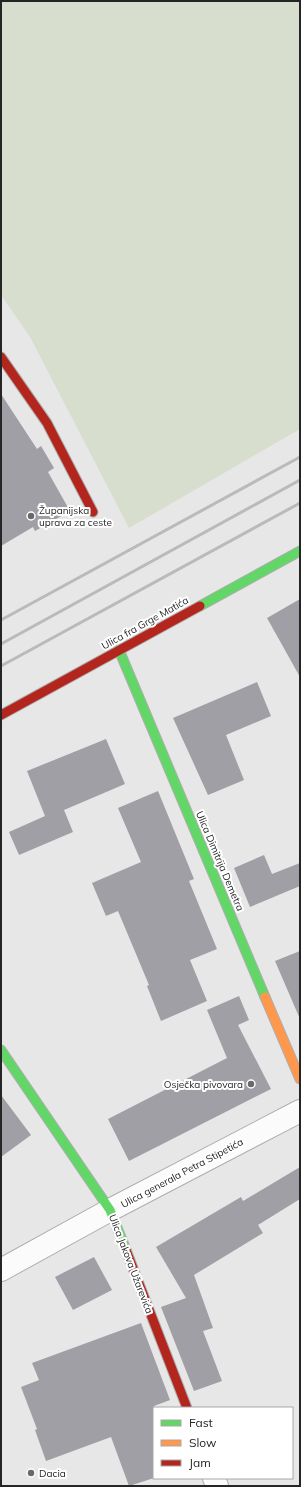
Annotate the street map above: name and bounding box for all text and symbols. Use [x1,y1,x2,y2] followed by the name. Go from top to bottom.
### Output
[39,504,112,529] place label: Županijska uprava za ceste
[26,511,36,521] marker: Županijska uprava za ceste
[99,594,191,652] street label: Ulica fra Grge Matića
[193,809,247,913] street label: Ulica Dimitrija Demetra
[164,1078,243,1091] place label: Osječka pivovara
[246,1079,256,1089] marker: Osječka pivovara
[119,1135,245,1211] street label: Ulica generala Petra Stipetića
[106,1212,156,1316] street label: Ulica Jakova Užarevića
[153,1407,293,1479] legend
[189,1415,213,1430] text: Fast
[189,1435,217,1450] text: Slow
[189,1455,211,1470] text: Jam
[39,1467,66,1480] place label: Dacia
[26,1468,36,1478] marker: Dacia

